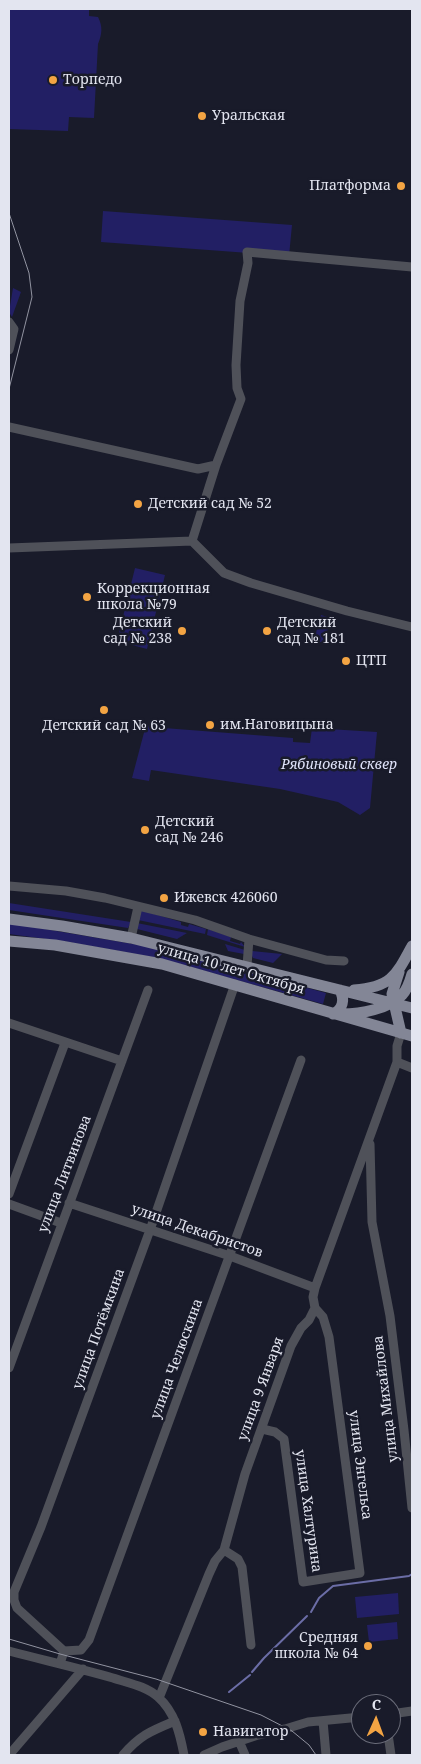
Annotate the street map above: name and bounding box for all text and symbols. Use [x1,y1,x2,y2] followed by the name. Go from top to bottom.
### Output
[63,72,122,88] place label: Торпедо
[47,74,59,86] marker: Торпедо
[212,108,285,124] place label: Уральская
[196,110,208,122] marker: Уральская
[309,178,391,194] place label: Платформа
[395,180,407,192] marker: Платформа
[148,496,272,512] place label: Детский сад № 52
[132,498,144,510] marker: Детский сад № 52
[97,581,210,614] place label: Коррекционная школа №79
[81,591,93,603] marker: Коррекционная школа №79
[103,615,172,648] place label: Детский сад № 238
[277,615,346,648] place label: Детский сад № 181
[176,625,188,637] marker: Детский сад № 238
[261,625,273,637] marker: Детский сад № 181
[356,653,387,669] place label: ЦТП
[340,655,352,667] marker: ЦТП
[98,704,110,716] marker: Детский сад № 63
[220,717,334,733] place label: им.Наговицына
[42,718,166,734] place label: Детский сад № 63
[204,719,216,731] marker: им.Наговицына
[281,757,397,773] park label: Рябиновый сквер
[155,814,224,846] place label: Детский сад № 246
[139,824,151,836] marker: Детский сад № 246
[174,890,278,906] place label: Ижевск 426060
[158,892,170,904] marker: Ижевск 426060
[155,940,307,998] street label: улица 10 лет Октября
[35,1113,95,1235] street label: улица Литвинова
[129,1201,265,1261] street label: улица Декабристов
[69,1266,129,1392] street label: улица Потёмкина
[147,1296,207,1422] street label: улица Челюскина
[234,1335,288,1443] street label: улица 9 Января
[370,1335,402,1463] street label: улица Михайлова
[345,1409,375,1521] street label: улица Энгельса
[291,1449,325,1573] street label: улица Халтурина
[275,1630,358,1662] place label: Средняя школа № 64
[362,1640,374,1652] marker: Средняя школа № 64
[351,1694,401,1744] north arrow
[372,1695,381,1714] text: С
[213,1724,288,1740] place label: Навигатор
[197,1726,209,1738] marker: Навигатор

